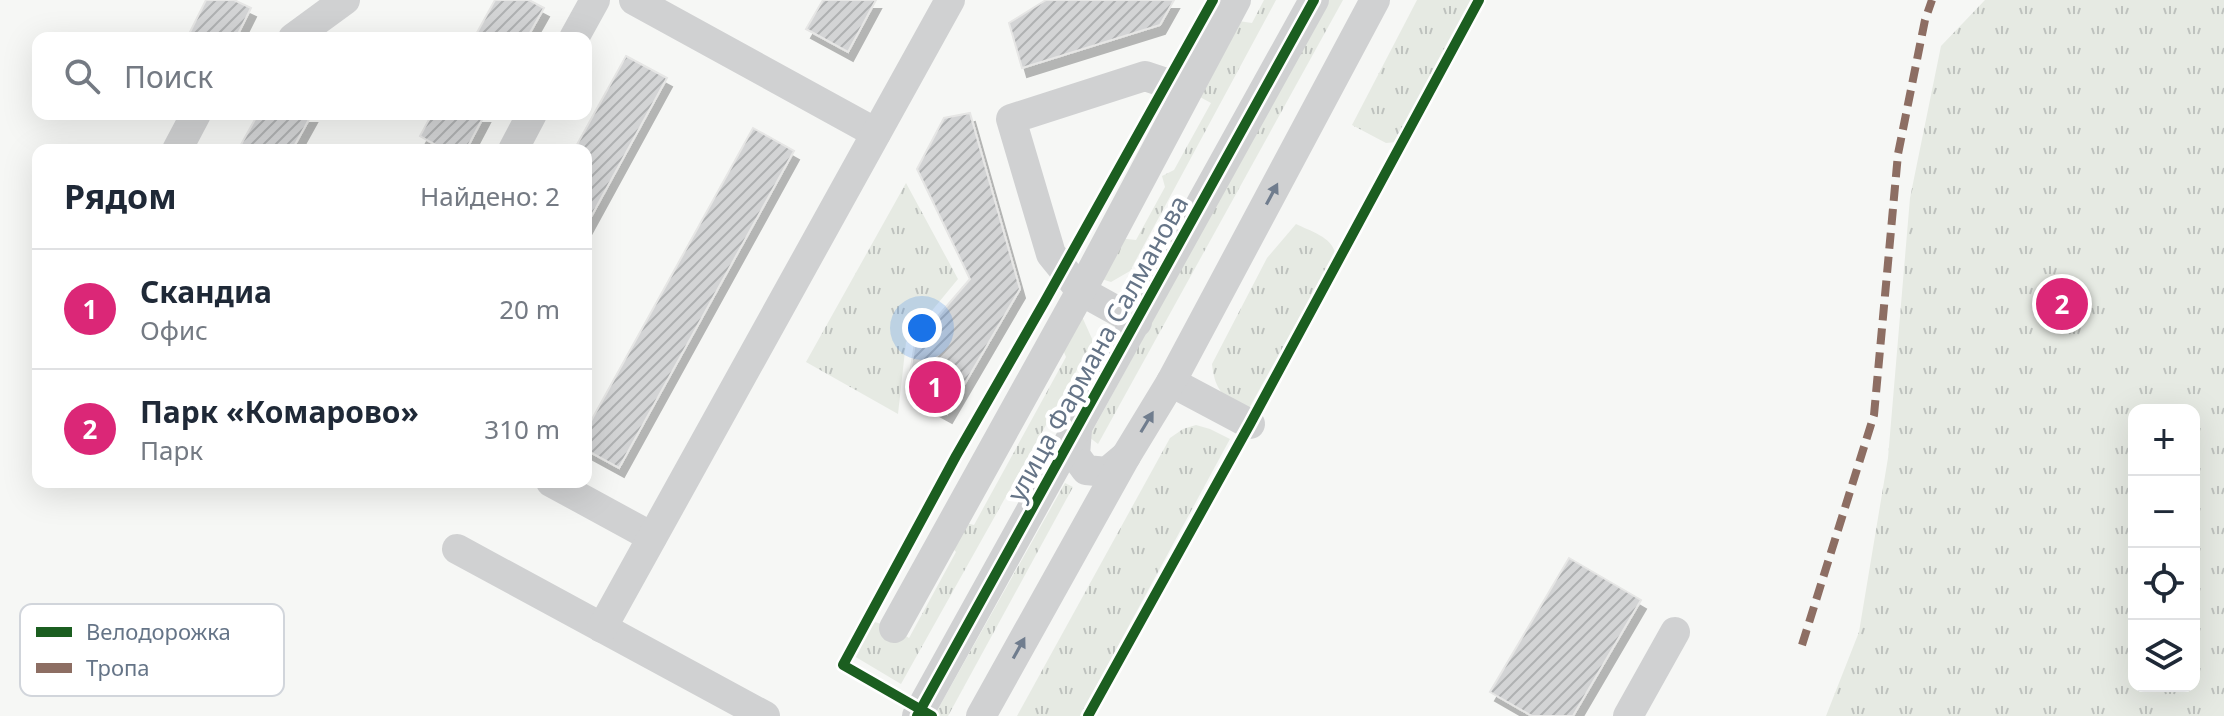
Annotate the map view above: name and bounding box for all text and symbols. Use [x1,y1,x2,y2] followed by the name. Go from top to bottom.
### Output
[32,32,592,120] search box
[60,54,104,98] icon: search
[124,56,213,97] text: Поиск
[64,173,177,219] text: Рядом
[420,178,560,214] text: Найдено: 2
[1265,182,1278,205] one-way arrow
[998,188,1196,508] street label: улица Фармана Салманова
[140,271,272,312] text: Скандиа
[2036,274,2088,334] pin: 2
[83,291,97,327] text: 1
[499,291,560,327] text: 20 m
[902,308,942,348] your location
[140,312,208,348] text: Офис
[909,357,961,417] pin: 1
[140,391,419,432] text: Парк «Комарово»
[2128,404,2200,692] map controls
[2128,404,2200,476] button: +
[83,411,97,447] text: 2
[484,411,560,447] text: 310 m
[1140,411,1154,433] one-way arrow
[140,432,203,468] text: Парк
[2128,476,2200,548] button: −
[2128,548,2200,620] button: locate
[20,604,284,696] legend
[86,616,231,646] text: Велодорожка
[2128,620,2200,692] button: layers
[1012,637,1026,659] one-way arrow
[86,652,150,682] text: Тропа

